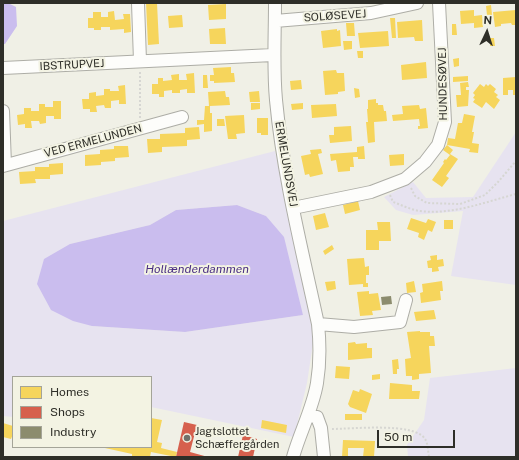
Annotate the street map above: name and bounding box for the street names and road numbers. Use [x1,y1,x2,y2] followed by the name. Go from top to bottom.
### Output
[303,7,367,25] street label: SOLØSEVEJ
[436,47,450,121] street label: HUNDESØVEJ
[39,57,105,73] street label: IBSTRUPVEJ
[272,120,300,208] street label: ERMELUNDSVEJ
[43,122,143,160] street label: VED ERMELUNDEN

